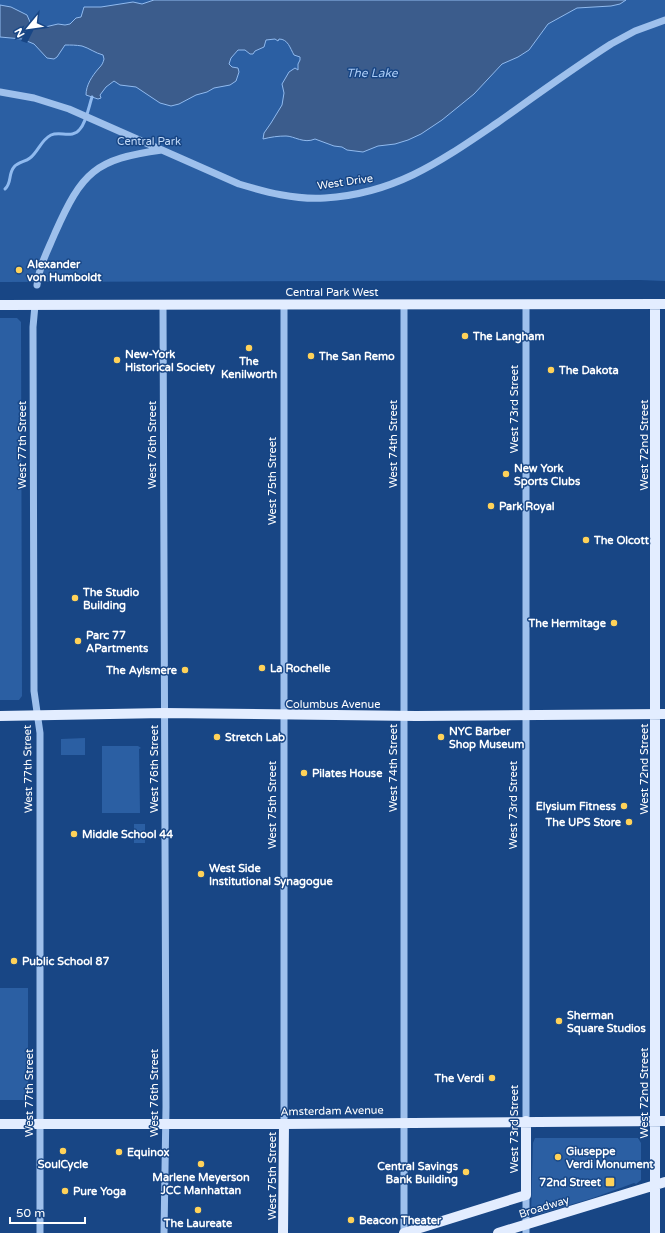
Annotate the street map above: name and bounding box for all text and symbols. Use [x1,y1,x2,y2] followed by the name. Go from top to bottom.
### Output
[8,8,48,48] north arrow
[12,26,28,40] text: N
[346,66,399,80] water label: The Lake
[117,135,181,148] park label: Central Park
[316,172,374,192] street label: West Drive
[27,258,102,284] place label: Alexander von Humboldt
[14,265,24,275] marker: Alexander von Humboldt
[285,286,379,299] street label: Central Park West
[472,330,545,344] place label: The Langham
[460,331,470,341] marker: The Langham
[244,343,254,353] marker: The Kenilworth
[125,348,215,375] place label: New-York Historical Society
[318,350,395,363] place label: The San Remo
[306,351,316,361] marker: The San Remo
[112,355,122,365] marker: New-York Historical Society
[221,355,277,381] place label: The Kenilworth
[558,364,619,377] place label: The Dakota
[508,365,521,453] street label: West 73rd Street
[546,365,556,375] marker: The Dakota
[387,400,400,488] street label: West 74th Street
[638,400,651,490] street label: West 72nd Street
[16,401,29,489] street label: West 77th Street
[146,401,159,489] street label: West 76th Street
[266,437,279,525] street label: West 75th Street
[514,462,581,489] place label: New York Sports Clubs
[501,469,511,479] marker: New York Sports Clubs
[499,500,555,514] place label: Park Royal
[486,501,496,511] marker: Park Royal
[593,534,650,547] place label: The Olcott
[581,535,591,545] marker: The Olcott
[82,586,140,613] place label: The Studio Building
[70,593,80,603] marker: The Studio Building
[528,617,607,631] place label: The Hermitage
[609,618,619,628] marker: The Hermitage
[86,629,149,655] place label: Parc 77 APartments
[73,636,83,646] marker: Parc 77 APartments
[270,662,331,675] place label: La Rochelle
[257,663,267,673] marker: La Rochelle
[105,664,178,678] place label: The Aylsmere
[180,665,190,675] marker: The Aylsmere
[286,698,380,711] street label: Columbus Avenue
[387,724,400,812] street label: West 74th Street
[638,724,651,814] street label: West 72nd Street
[21,725,35,813] street label: West 77th Street
[148,725,161,813] street label: West 76th Street
[449,725,524,752] place label: NYC Barber Shop Museum
[225,731,285,744] place label: Stretch Lab
[212,732,222,742] marker: Stretch Lab
[436,732,446,742] marker: NYC Barber Shop Museum
[266,761,279,849] street label: West 75th Street
[507,761,520,849] street label: West 73rd Street
[312,767,383,780] place label: Pilates House
[299,768,309,778] marker: Pilates House
[536,800,617,814] place label: Elysium Fitness
[619,801,629,811] marker: Elysium Fitness
[545,816,622,829] place label: The UPS Store
[624,817,634,827] marker: The UPS Store
[82,828,173,841] place label: Middle School 44
[69,829,79,839] marker: Middle School 44
[209,862,333,889] place label: West Side Institutional Synagogue
[196,869,206,879] marker: West Side Institutional Synagogue
[22,955,109,968] place label: Public School 87
[9,956,19,966] marker: Public School 87
[567,1009,647,1036] place label: Sherman Square Studios
[554,1016,564,1026] marker: Sherman Square Studios
[638,1048,651,1138] street label: West 72nd Street
[23,1049,36,1137] street label: West 77th Street
[148,1049,161,1137] street label: West 76th Street
[434,1072,484,1085] place label: The Verdi
[487,1073,497,1083] marker: The Verdi
[508,1085,521,1173] street label: West 73rd Street
[280,1104,384,1118] street label: Amsterdam Avenue
[266,1132,279,1220] street label: West 75th Street
[566,1145,654,1171] place label: Giuseppe Verdi Monument
[58,1146,68,1156] marker: SoulCycle
[127,1146,169,1160] place label: Equinox
[114,1147,124,1157] marker: Equinox
[553,1152,563,1162] marker: Giuseppe Verdi Monument
[38,1158,89,1172] place label: SoulCycle
[196,1159,206,1169] marker: Marlene Meyerson JCC Manhattan
[377,1160,459,1187] place label: Central Savings Bank Building
[461,1167,471,1177] marker: Central Savings Bank Building
[152,1171,250,1197] place label: Marlene Meyerson JCC Manhattan
[539,1176,602,1189] place label: 72nd Street
[604,1176,616,1188] marker: 72nd Street
[73,1185,126,1199] place label: Pure Yoga
[60,1186,70,1196] marker: Pure Yoga
[517,1193,571,1221] street label: Broadway
[10,1199,85,1225] scale bar
[193,1205,203,1215] marker: The Laureate
[16,1206,45,1220] text: 50 m
[359,1214,442,1227] place label: Beacon Theater
[346,1215,356,1225] marker: Beacon Theater
[163,1217,233,1230] place label: The Laureate

